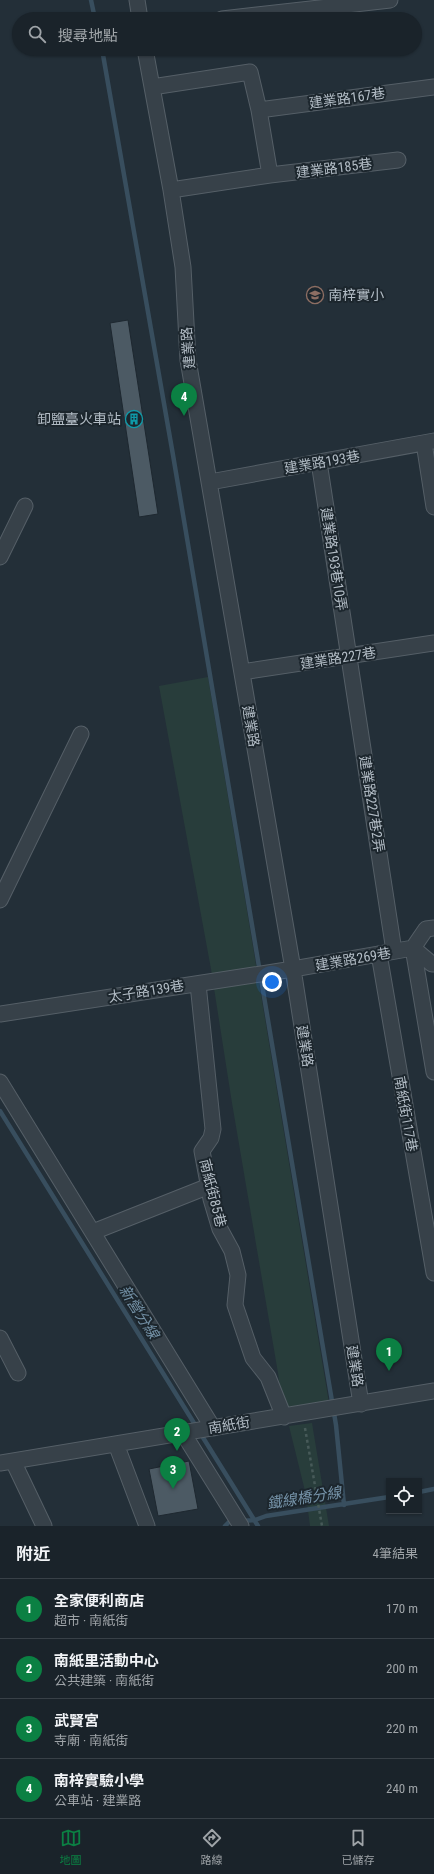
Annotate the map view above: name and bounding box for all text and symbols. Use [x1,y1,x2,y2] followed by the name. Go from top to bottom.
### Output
[12,12,422,56] search box
[26,23,48,45] icon: search
[58,27,118,45] text: 搜尋地點
[308,85,386,111] street label: 建業路167巷
[295,155,373,181] street label: 建業路185巷
[305,285,325,305] school or university icon: 南梓實小
[328,287,384,303] place label: 南梓實小
[178,326,198,370] street label: 建業路
[171,383,197,416] pin: 4
[124,409,144,429] building icon: 卸鹽臺火車站
[37,411,121,427] place label: 卸鹽臺火車站
[283,447,361,477] street label: 建業路193巷
[318,506,350,612] street label: 建業路193巷10弄
[299,644,377,672] street label: 建業路227巷
[239,704,263,748] street label: 建業路
[356,755,388,853] street label: 建業路227巷2弄
[314,944,392,974] street label: 建業路269巷
[262,972,282,992] your location
[107,977,185,1005] street label: 太子路139巷
[294,1024,316,1068] street label: 建業路
[391,1075,421,1153] street label: 南紙街117巷
[197,1157,229,1229] street label: 南紙街85巷
[115,1282,164,1344] water label: 新營分線
[376,1338,402,1371] pin: 1
[344,1344,366,1388] street label: 建業路
[207,1414,251,1436] street label: 南紙街
[164,1418,190,1451] pin: 2
[160,1456,186,1489] pin: 3
[386,1478,422,1514] map controls
[386,1478,422,1514] button: locate
[266,1483,344,1513] water label: 鐵線橋分線
[16,1544,50,1564] text: 附近
[373,1546,418,1561] text: 4筆結果
[54,1592,144,1610] text: 全家便利商店
[26,1601,32,1616] text: 1
[386,1601,418,1616] text: 170 m
[54,1613,128,1628] text: 超市 · 南紙街
[54,1652,159,1670] text: 南紙里活動中心
[26,1661,32,1676] text: 2
[386,1661,418,1676] text: 200 m
[54,1673,154,1688] text: 公共建築 · 南紙街
[54,1712,99,1730] text: 武賢宮
[26,1721,32,1736] text: 3
[386,1721,418,1736] text: 220 m
[54,1733,128,1748] text: 寺廟 · 南紙街
[54,1772,144,1790] text: 南梓實驗小學
[26,1781,32,1796] text: 4
[386,1781,418,1796] text: 240 m
[54,1793,141,1808] text: 公車站 · 建業路
[60,1827,82,1867] tab: 地圖
[201,1827,223,1867] tab: 路線
[342,1827,375,1867] tab: 已儲存

